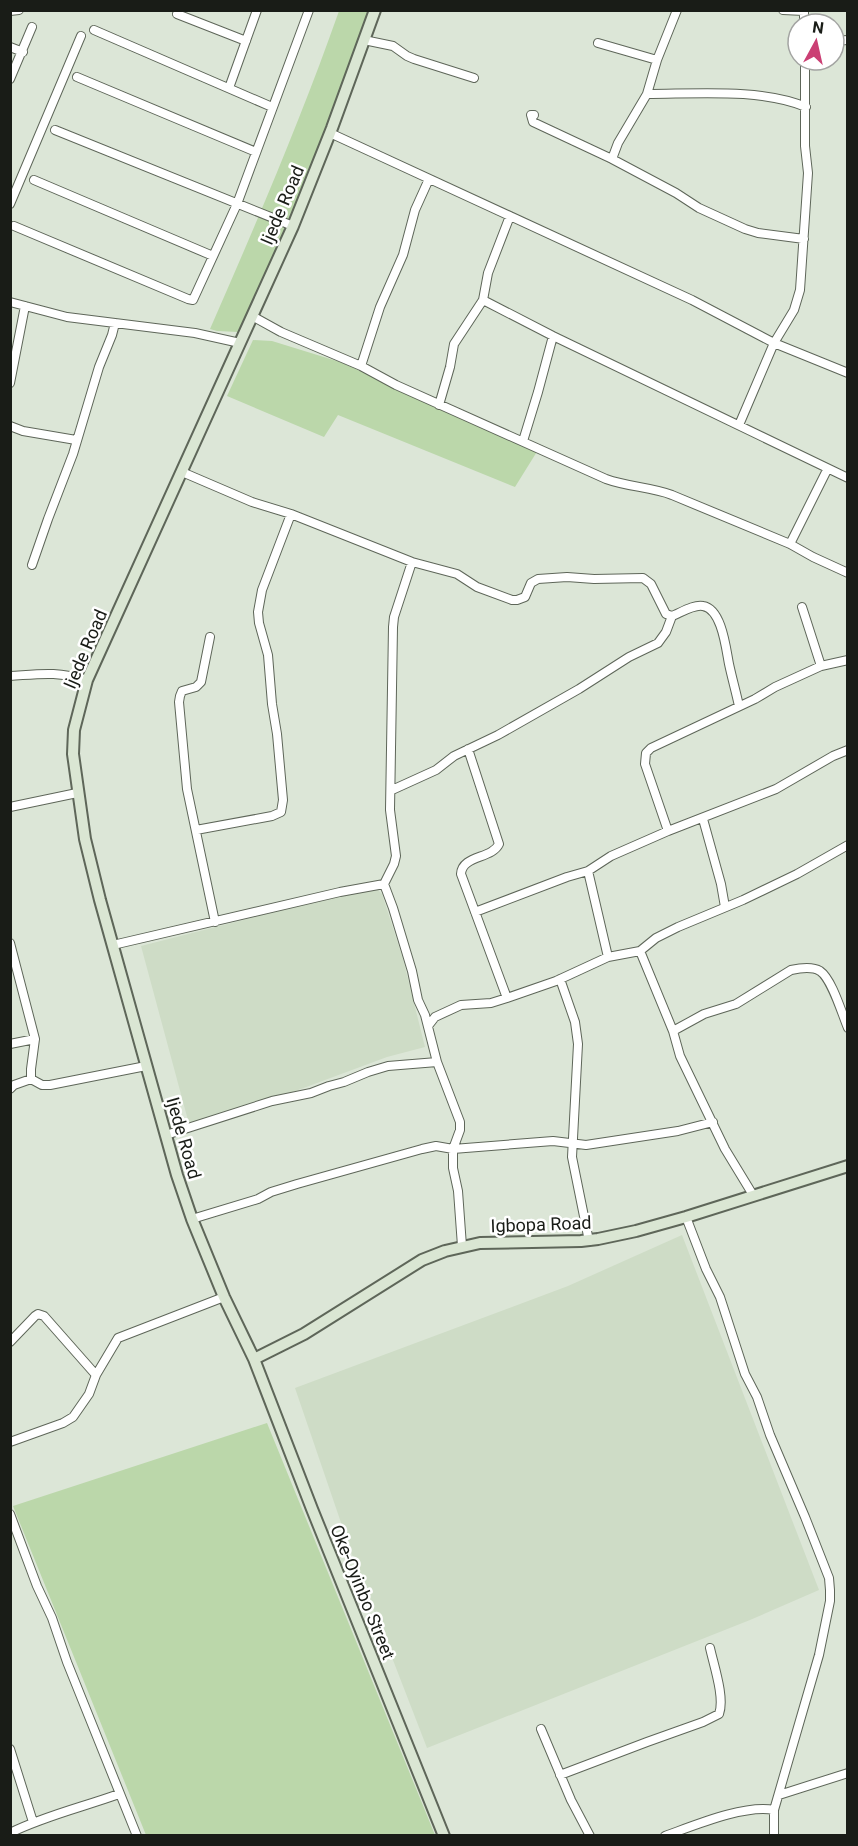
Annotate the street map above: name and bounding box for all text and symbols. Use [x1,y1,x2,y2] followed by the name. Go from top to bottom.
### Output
[786,12,846,72] north arrow
[811,17,825,38] text: N
[256,162,308,248] street label: Ijede Road
[59,606,111,692] street label: Ijede Road
[162,1095,206,1181] street label: Ijede Road
[490,1212,592,1236] street label: Igbopa Road
[326,1522,400,1663] street label: Oke-Oyinbo Street

